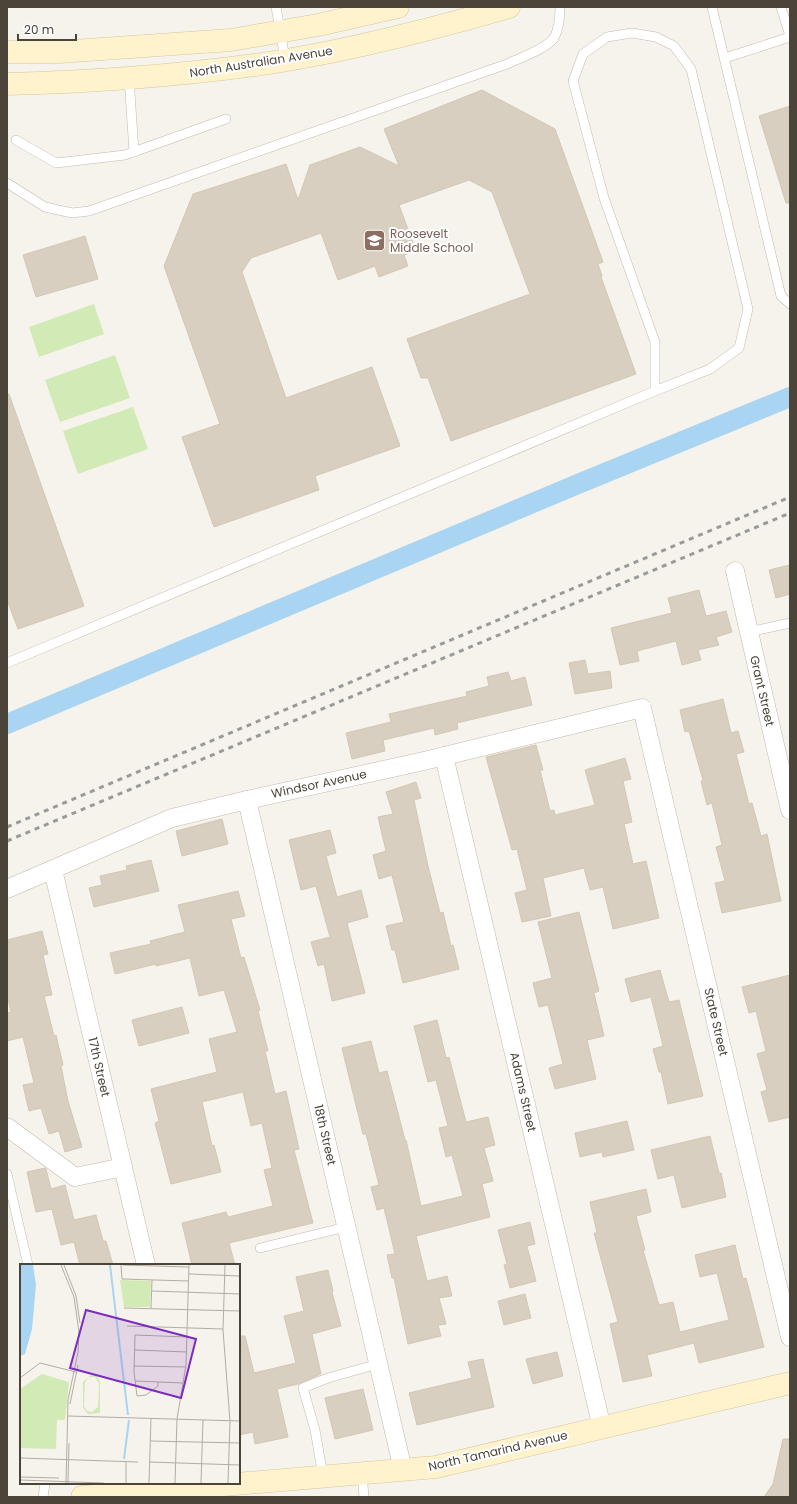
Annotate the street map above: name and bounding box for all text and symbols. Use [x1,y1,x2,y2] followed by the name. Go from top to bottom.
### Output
[18,16,76,42] scale bar
[24,21,54,38] text: 20 m
[188,42,334,81] street label: North Australian Avenue
[390,225,473,256] place label: Roosevelt Middle School
[362,228,388,254] school or university icon: Roosevelt Middle School
[746,654,779,728] street label: Grant Street
[270,765,368,802] street label: Windsor Avenue
[700,986,733,1058] street label: State Street
[84,1035,115,1098] street label: 17th Street
[506,1050,541,1133] street label: Adams Street
[310,1103,341,1167] street label: 18th Street
[20,1264,240,1484] inset map
[427,1426,569,1475] street label: North Tamarind Avenue

